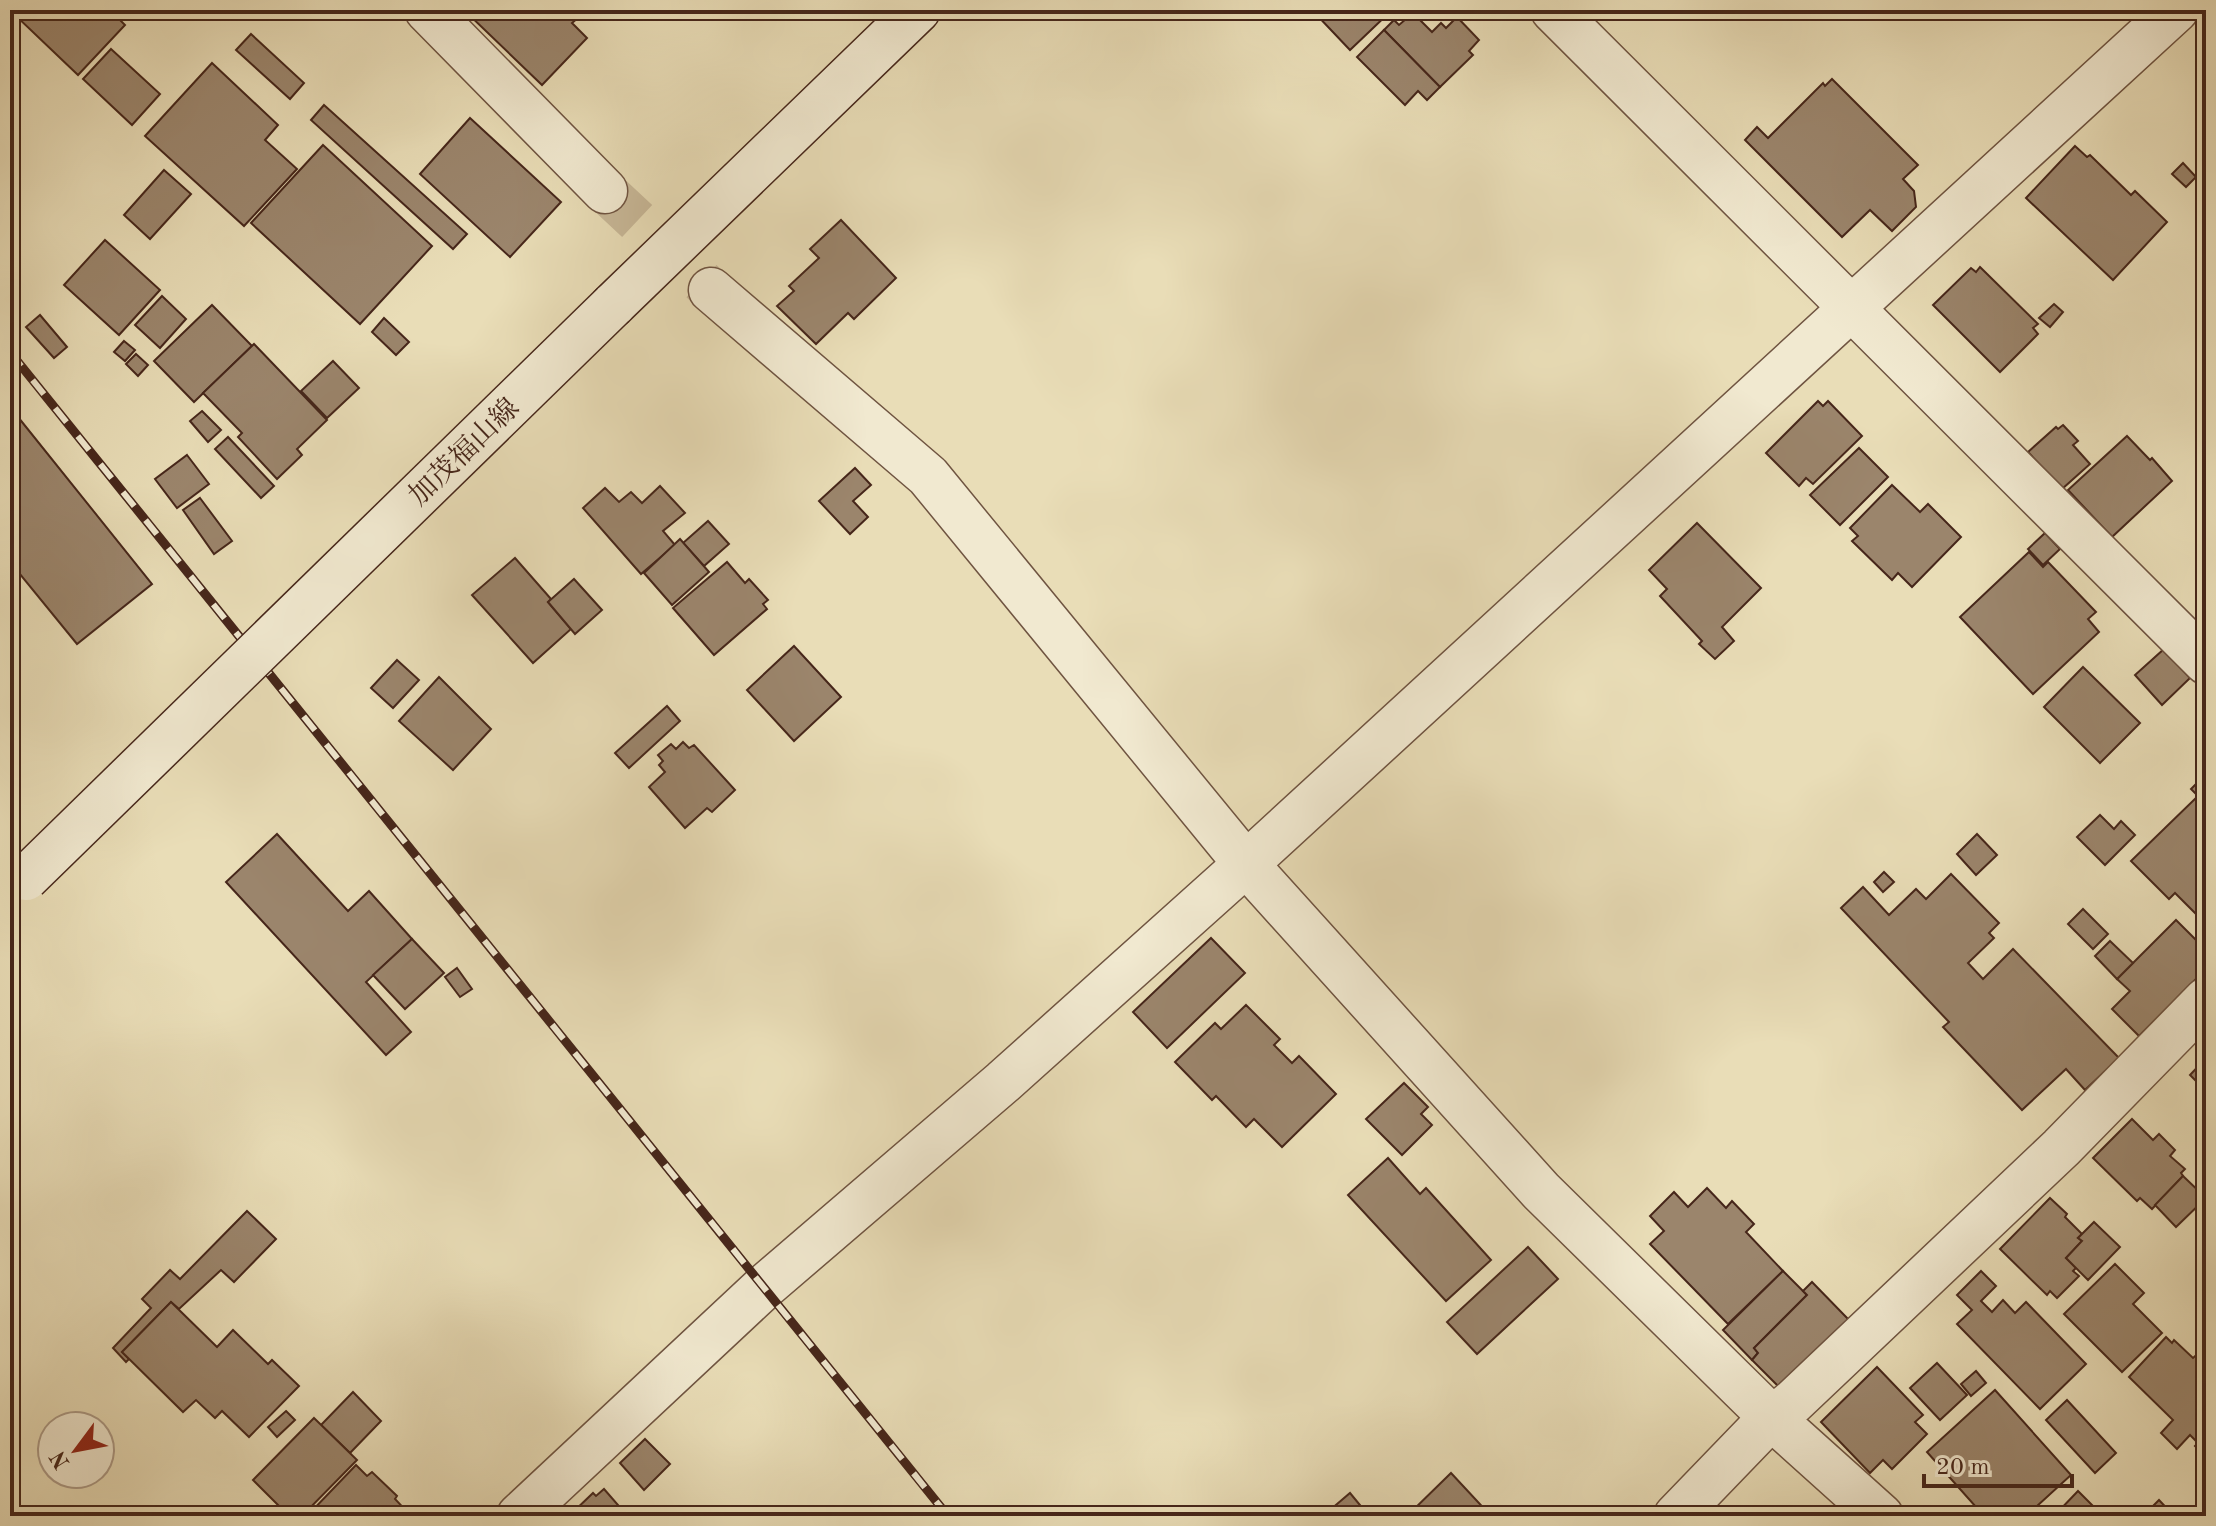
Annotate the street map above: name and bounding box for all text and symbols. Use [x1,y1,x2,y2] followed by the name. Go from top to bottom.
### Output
[403,392,525,512] street label: 加茂福山線
[36,1410,116,1490] north arrow
[1924,1438,2072,1488] scale bar
[47,1446,75,1472] text: N
[1936,1456,1990,1480] text: 20 m

